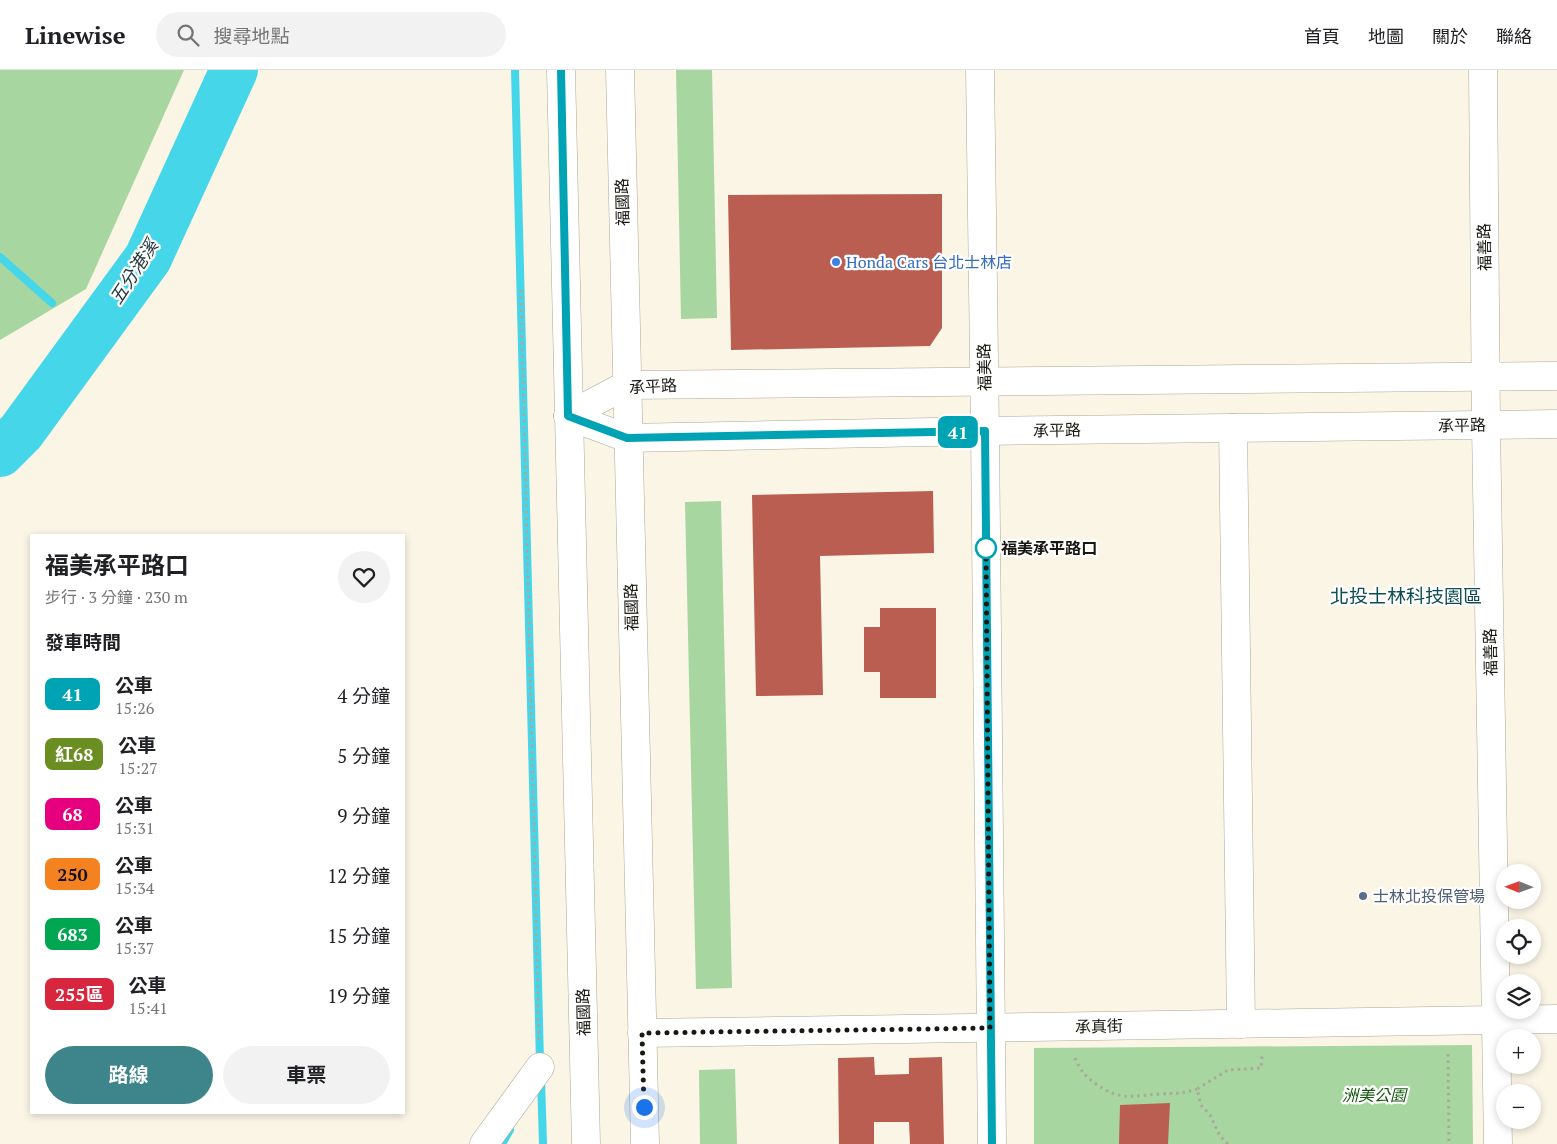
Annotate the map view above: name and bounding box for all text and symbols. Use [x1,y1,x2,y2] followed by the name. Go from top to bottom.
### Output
[156,12,506,57] search box
[25,19,126,51] text: Linewise
[174,21,202,49] icon: search
[214,23,290,48] text: 搜尋地點
[1304,24,1340,48] text: 首頁
[1368,24,1404,48] text: 地圖
[1432,24,1468,48] text: 關於
[1496,24,1532,48] text: 聯絡
[611,178,633,226] street label: 福國路
[1473,223,1495,271] street label: 福善路
[103,232,164,308] water label: 五分港溪
[846,251,1012,273] place label: Honda Cars 台北士林店
[830,256,842,268] marker: Honda Cars 台北士林店
[973,343,995,391] street label: 福美路
[628,374,678,398] street label: 承平路
[1438,414,1486,436] street label: 承平路
[936,416,980,448] line badge: 41
[1033,419,1081,441] street label: 承平路
[948,420,968,444] text: 41
[975,537,997,559] marker: 福美承平路口
[1001,537,1097,559] place label: 福美承平路口
[45,549,189,581] text: 福美承平路口
[338,551,390,603] button: heart
[620,583,642,631] street label: 福國路
[1330,583,1482,608] district label: 北投士林科技園區
[45,586,188,608] text: 步行 · 3 分鐘 · 230 m
[1479,628,1501,676] street label: 福善路
[45,629,121,654] text: 發車時間
[115,672,153,697] text: 公車
[62,682,83,706] text: 41
[337,683,390,708] text: 4 分鐘
[115,697,154,719] text: 15:26
[118,732,156,757] text: 公車
[55,742,93,766] text: 紅68
[337,743,390,768] text: 5 分鐘
[118,757,158,779] text: 15:27
[115,792,153,817] text: 公車
[62,802,83,826] text: 68
[337,803,390,828] text: 9 分鐘
[115,817,154,839] text: 15:31
[115,852,153,877] text: 公車
[57,862,88,886] text: 250
[327,863,390,888] text: 12 分鐘
[1496,864,1541,909] north arrow
[1496,864,1541,1129] map controls
[115,877,154,899] text: 15:34
[1373,885,1485,907] place label: 士林北投保管場
[1357,890,1369,902] marker: 士林北投保管場
[115,912,153,937] text: 公車
[1496,919,1541,964] button: locate
[57,922,88,946] text: 683
[327,923,390,948] text: 15 分鐘
[115,937,154,959] text: 15:37
[129,972,167,997] text: 公車
[1496,974,1541,1019] button: layers
[55,982,104,1006] text: 255區
[327,983,390,1008] text: 19 分鐘
[572,988,594,1036] street label: 福國路
[129,997,168,1019] text: 15:41
[1075,1015,1123,1037] street label: 承真街
[1496,1029,1541,1074] button: +
[45,1046,213,1104] button: 路線
[223,1046,390,1104] button: 車票
[1342,1084,1408,1106] park label: 洲美公園
[1496,1084,1541,1129] button: −
[632,1095,657,1120] your location

